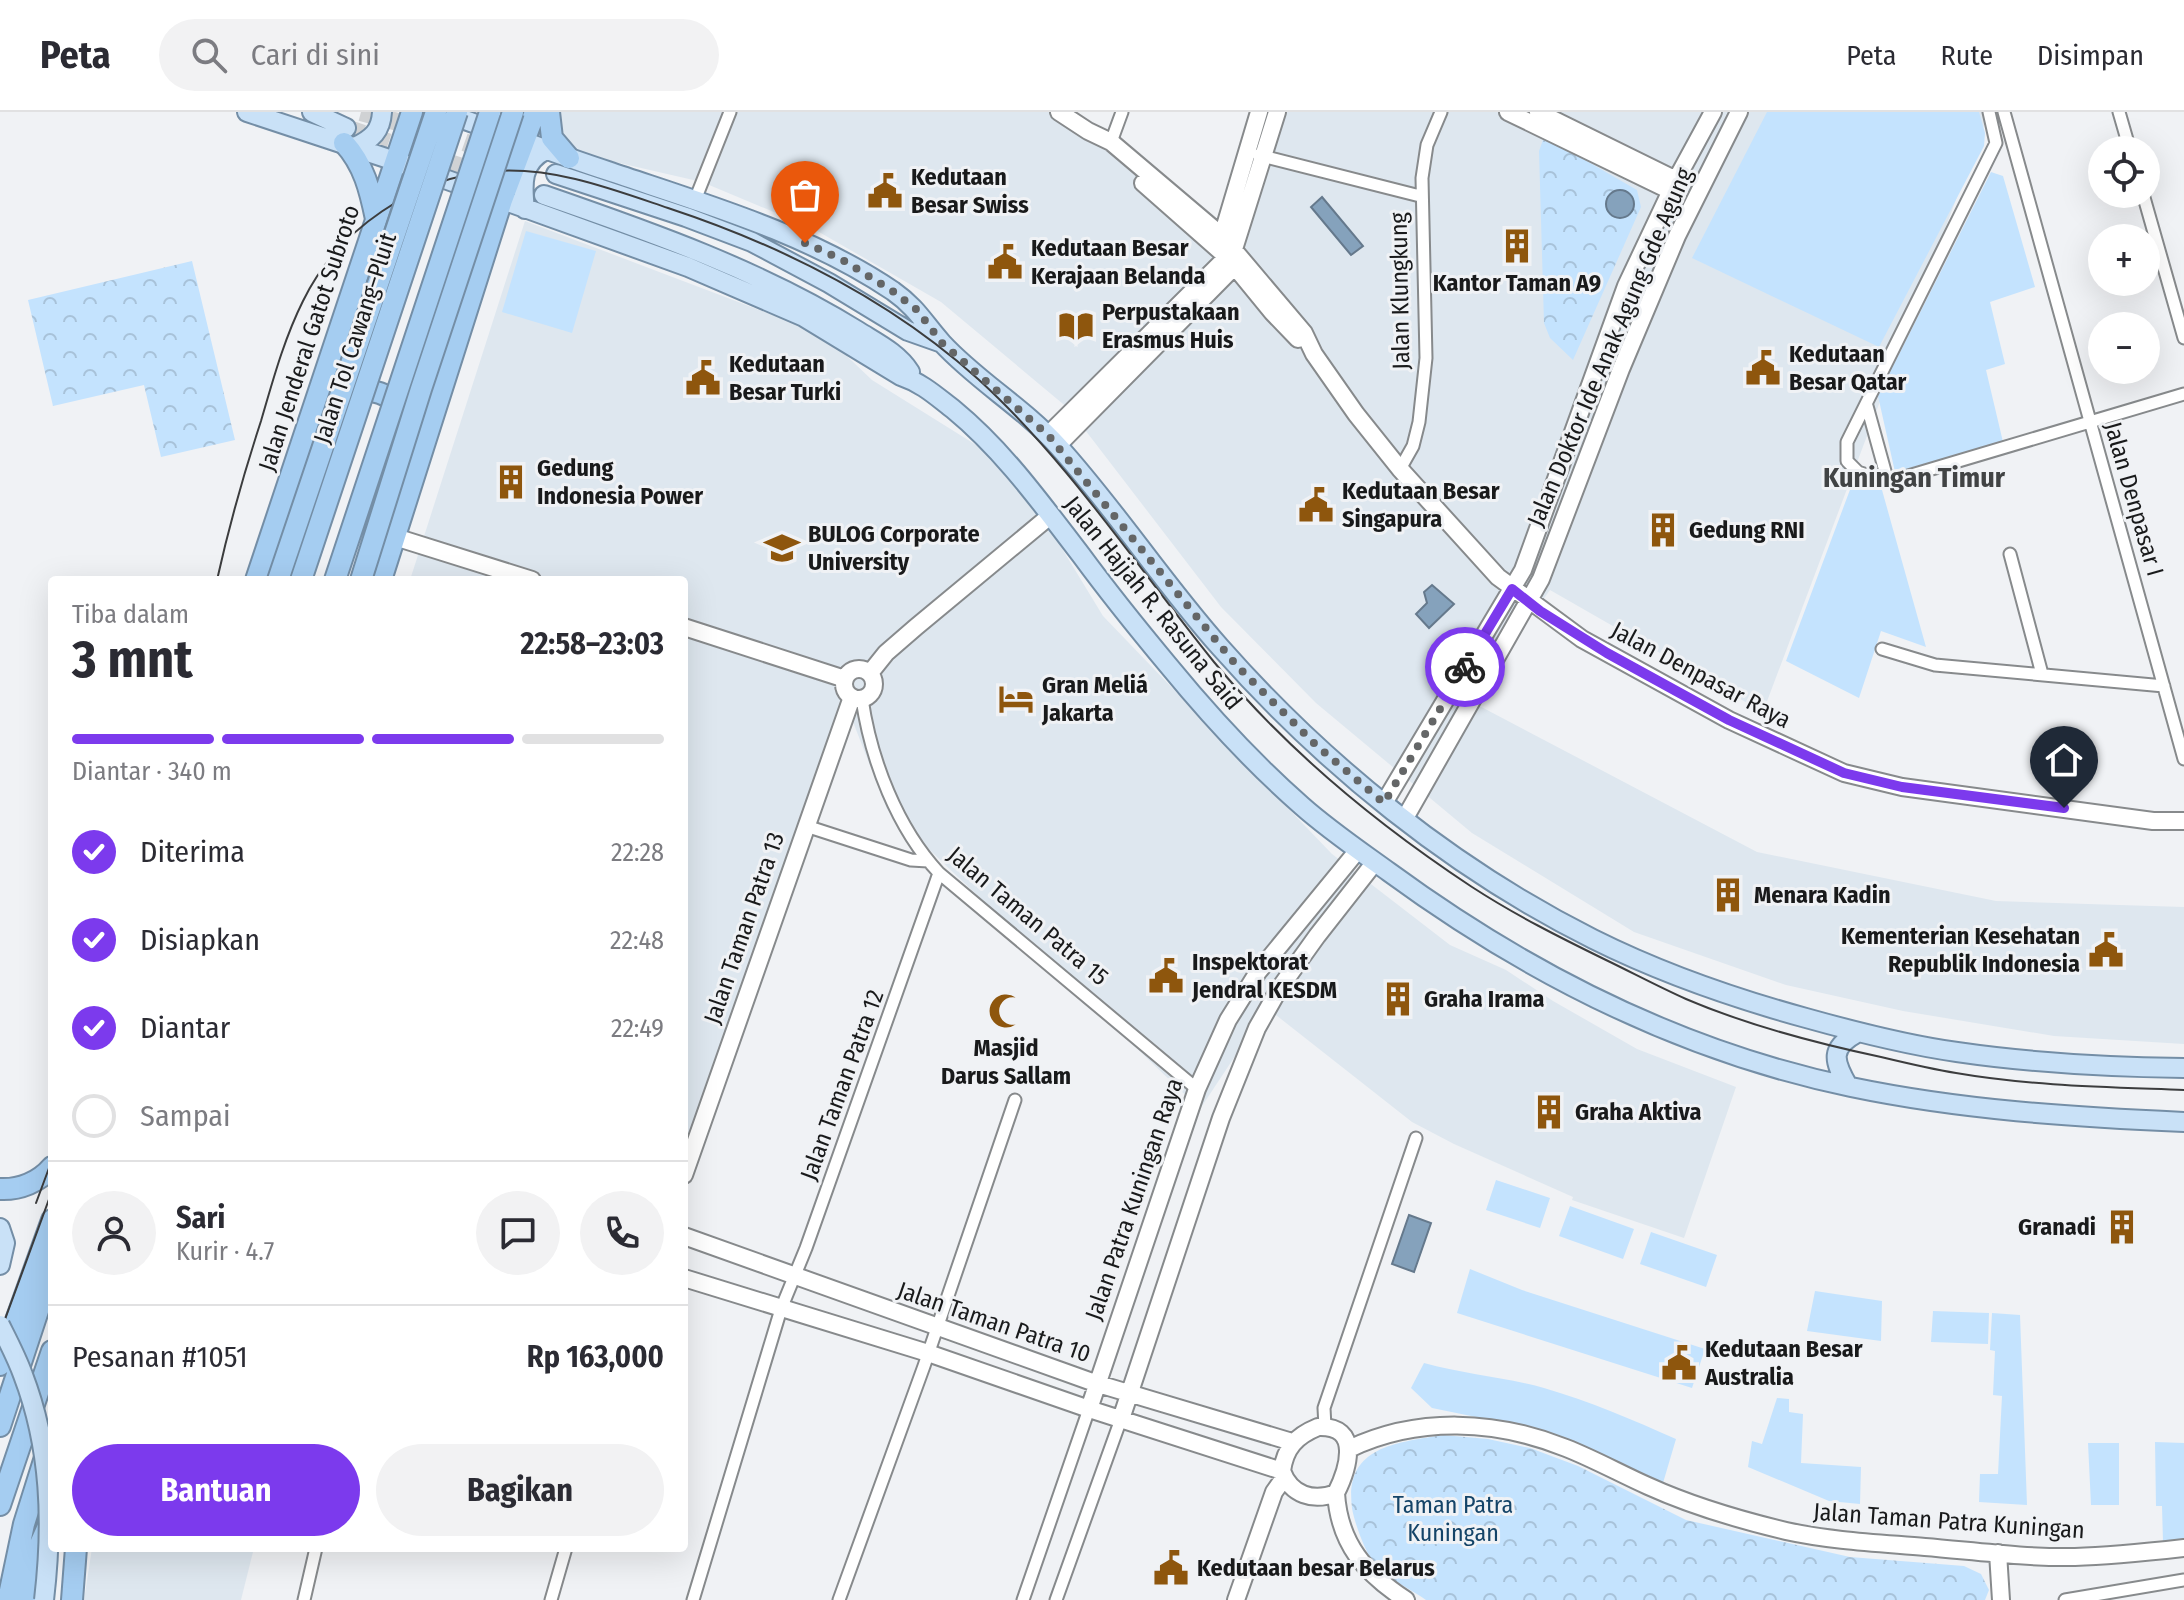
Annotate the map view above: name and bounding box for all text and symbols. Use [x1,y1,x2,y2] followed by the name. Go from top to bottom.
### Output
[159,19,719,91] search box
[40,32,111,78] text: Peta
[187,33,231,77] icon: search
[251,37,380,73] text: Cari di sini
[1846,39,1897,72] text: Peta
[1941,39,1993,72] text: Rute
[2037,39,2144,72] text: Disimpan
[2088,136,2160,384] map controls
[2088,136,2160,208] button: locate
[771,161,839,243] pin
[911,163,1029,219] place label: Kedutaan Besar Swiss
[1522,163,1699,530] street label: Jalan Doktor Ide Anak Agung Gde Agung
[866,172,904,210] public building icon: Kedutaan Besar Swiss
[783,173,827,217] icon: bag
[253,201,365,475] street label: Jalan Jenderal Gatot Subroto
[1385,211,1415,370] street label: Jalan Klungkung
[2088,224,2160,296] button: +
[1498,227,1536,265] building icon: Kantor Taman A9
[308,229,402,447] street label: Jalan Tol Cawang–Pluit
[1031,234,1206,290] place label: Kedutaan Besar Kerajaan Belanda
[986,243,1024,281] public building icon: Kedutaan Besar Kerajaan Belanda
[1433,269,1601,297] place label: Kantor Taman A9
[1102,298,1240,354] place label: Perpustakaan Erasmus Huis
[1057,307,1095,345] library icon: Perpustakaan Erasmus Huis
[2088,312,2160,384] button: −
[1789,340,1907,396] place label: Kedutaan Besar Qatar
[1744,349,1782,387] public building icon: Kedutaan Besar Qatar
[729,350,841,406] place label: Kedutaan Besar Turki
[684,359,722,397] public building icon: Kedutaan Besar Turki
[2099,419,2169,579] street label: Jalan Denpasar I
[537,454,703,510] place label: Gedung Indonesia Power
[1823,461,2006,494] district label: Kuningan Timur
[492,463,530,501] building icon: Gedung Indonesia Power
[1342,477,1500,533] place label: Kedutaan Besar Singapura
[1297,486,1335,524] public building icon: Kedutaan Besar Singapura
[1058,491,1248,715] street label: Jalan Hajjah R. Rasuna Said
[1644,511,1682,549] building icon: Gedung RNI
[1689,516,1805,544] place label: Gedung RNI
[808,520,980,576] place label: BULOG Corporate University
[763,529,801,567] school or university icon: BULOG Corporate University
[72,599,189,630] text: Tiba dalam
[1607,616,1795,734] street label: Jalan Denpasar Raya
[521,626,664,662] text: 22:58–23:03
[1425,627,1505,707] courier
[72,628,193,691] text: 3 mnt
[1443,645,1487,689] icon: bike
[1041,671,1148,727] place label: Gran Meliá Jakarta
[997,680,1035,718] hotel icon: Gran Meliá Jakarta
[2030,726,2098,808] pin
[2042,738,2086,782] icon: home
[72,756,232,787] text: Diantar · 340 m
[698,829,790,1027] street label: Jalan Taman Patra 13
[72,830,116,874] icon: check
[140,834,245,870] text: Diterima
[611,837,664,868] text: 22:28
[942,841,1114,991] street label: Jalan Taman Patra 15
[1709,876,1747,914] building icon: Menara Kadin
[1754,881,1891,909] place label: Menara Kadin
[72,918,116,962] icon: check
[140,922,260,958] text: Disiapkan
[1841,922,2080,978] place label: Kementerian Kesehatan Republik Indonesia
[610,925,664,956] text: 22:48
[2087,931,2125,969] public building icon: Kementerian Kesehatan Republik Indonesia
[1191,948,1337,1004] place label: Inspektorat Jendral KESDM
[1147,957,1185,995] public building icon: Inspektorat Jendral KESDM
[1379,980,1417,1018] building icon: Graha Irama
[1424,985,1544,1013] place label: Graha Irama
[795,986,889,1184] street label: Jalan Taman Patra 12
[987,992,1025,1030] mosque icon: Masjid Darus Sallam
[72,1006,116,1050] icon: check
[140,1010,230,1046] text: Diantar
[611,1013,664,1044] text: 22:49
[941,1034,1071,1090] place label: Masjid Darus Sallam
[1079,1074,1189,1324] street label: Jalan Patra Kuningan Raya
[1530,1093,1568,1131] building icon: Graha Aktiva
[140,1098,231,1134] text: Sampai
[1575,1098,1701,1126] place label: Graha Aktiva
[72,1191,156,1275] button: person
[476,1191,560,1275] button: chat
[580,1191,664,1275] button: phone
[176,1200,225,1236] text: Sari
[2103,1208,2141,1246] building icon: Granadi
[2018,1213,2096,1241] place label: Granadi
[176,1236,274,1267] text: Kurir · 4.7
[894,1276,1094,1368] street label: Jalan Taman Patra 10
[1704,1335,1863,1391] place label: Kedutaan Besar Australia
[72,1339,248,1375] text: Pesanan #1051
[527,1339,664,1375] text: Rp 163,000
[1660,1344,1698,1382] public building icon: Kedutaan Besar Australia
[72,1444,360,1536] button: Bantuan
[376,1444,664,1536] button: Bagikan
[1393,1491,1513,1547] park label: Taman Patra Kuningan
[1812,1498,2086,1544] street label: Jalan Taman Patra Kuningan
[1152,1549,1190,1587] public building icon: Kedutaan besar Belarus
[1197,1554,1435,1582] place label: Kedutaan besar Belarus

